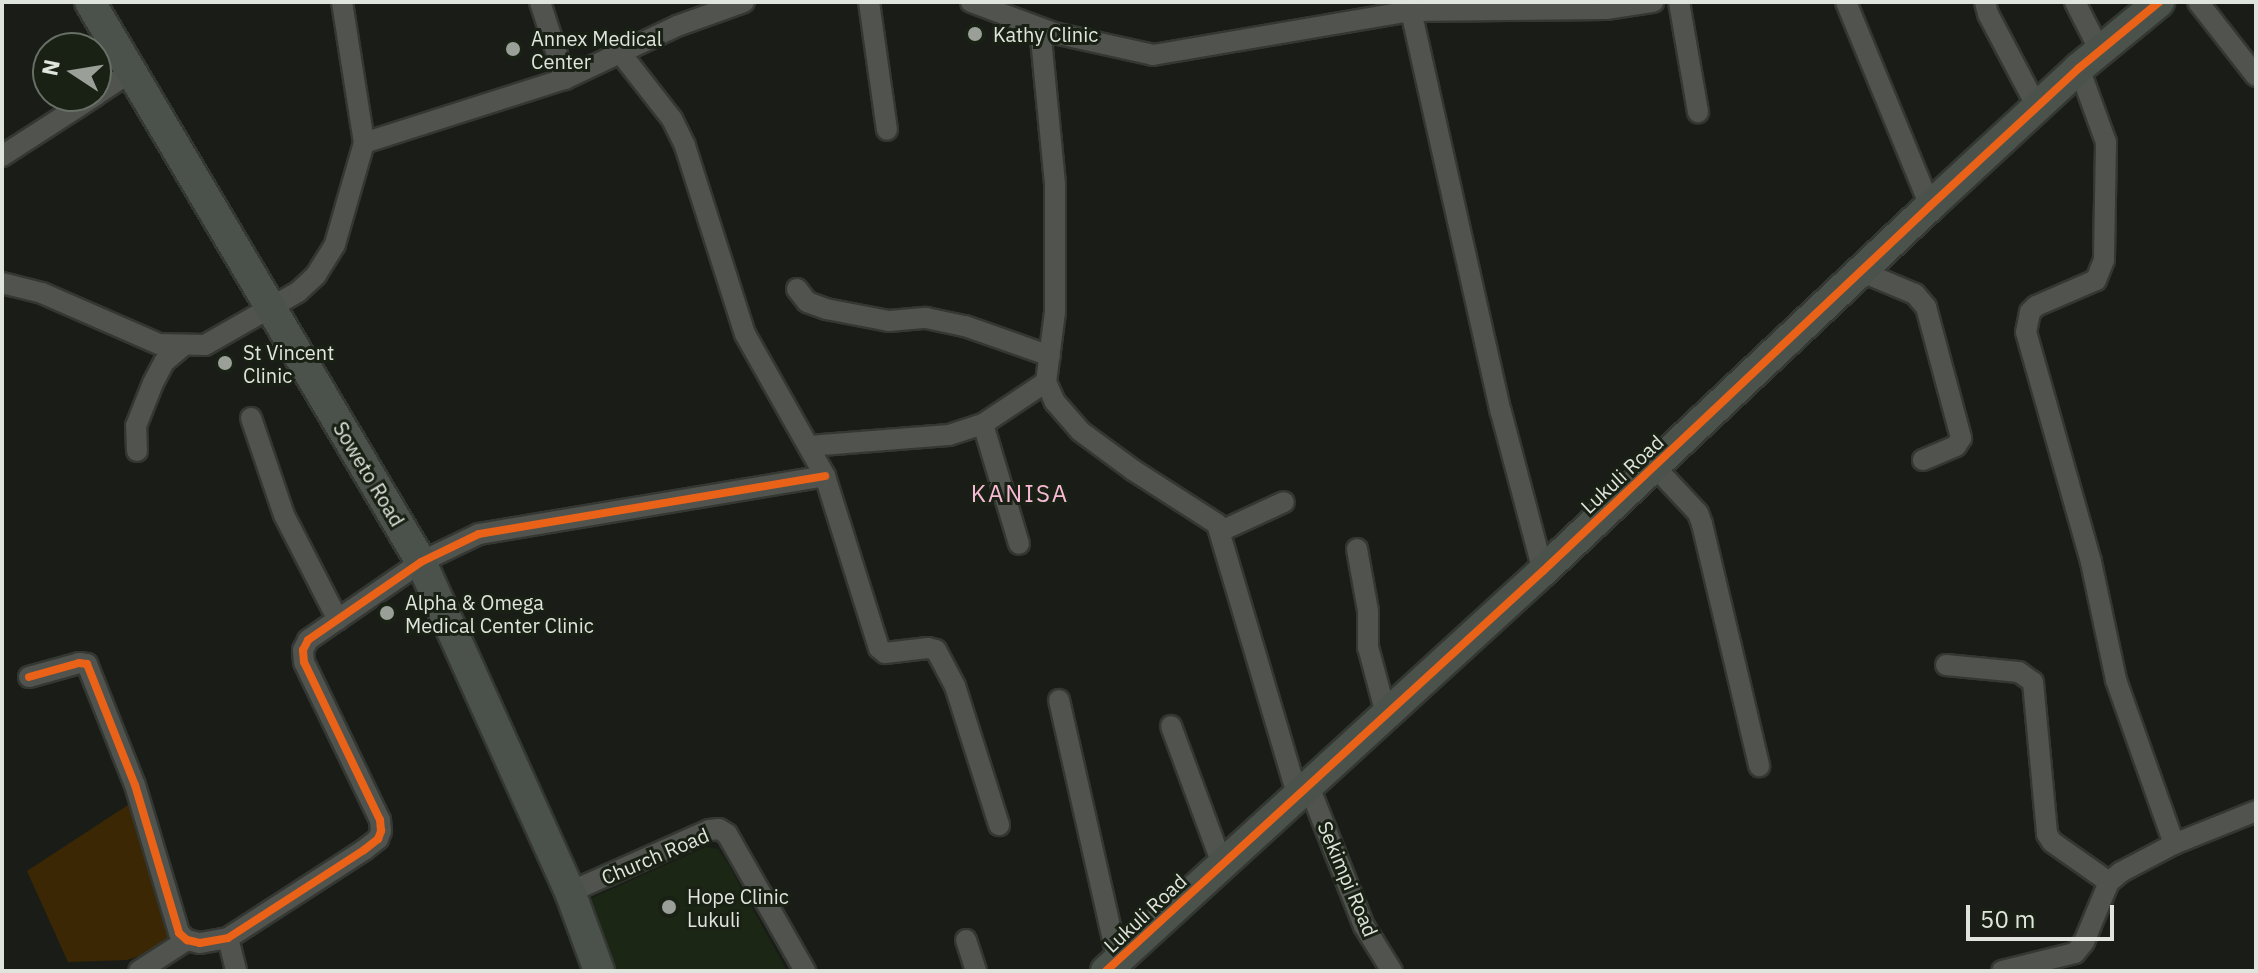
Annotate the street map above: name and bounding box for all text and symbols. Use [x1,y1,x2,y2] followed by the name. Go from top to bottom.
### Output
[993,22,1098,46] place label: Kathy Clinic
[964,23,986,45] marker: Kathy Clinic
[531,26,662,73] place label: Annex Medical Center
[32,32,112,112] north arrow
[502,38,524,60] marker: Annex Medical Center
[34,57,66,78] text: N
[243,340,334,387] place label: St Vincent Clinic
[214,352,236,374] marker: St Vincent Clinic
[328,417,410,531] street label: Soweto Road
[1576,430,1668,518] street label: Lukuli Road
[971,480,1069,508] district label: KANISA
[405,590,594,637] place label: Alpha & Omega Medical Center Clinic
[376,602,398,624] marker: Alpha & Omega Medical Center Clinic
[1313,818,1383,940] street label: Sekimpi Road
[598,823,712,889] street label: Church Road
[1099,869,1191,957] street label: Lukuli Road
[687,884,789,931] place label: Hope Clinic Lukuli
[1970,889,2118,939] scale bar
[658,896,680,918] marker: Hope Clinic Lukuli
[1980,903,2035,935] text: 50 m

